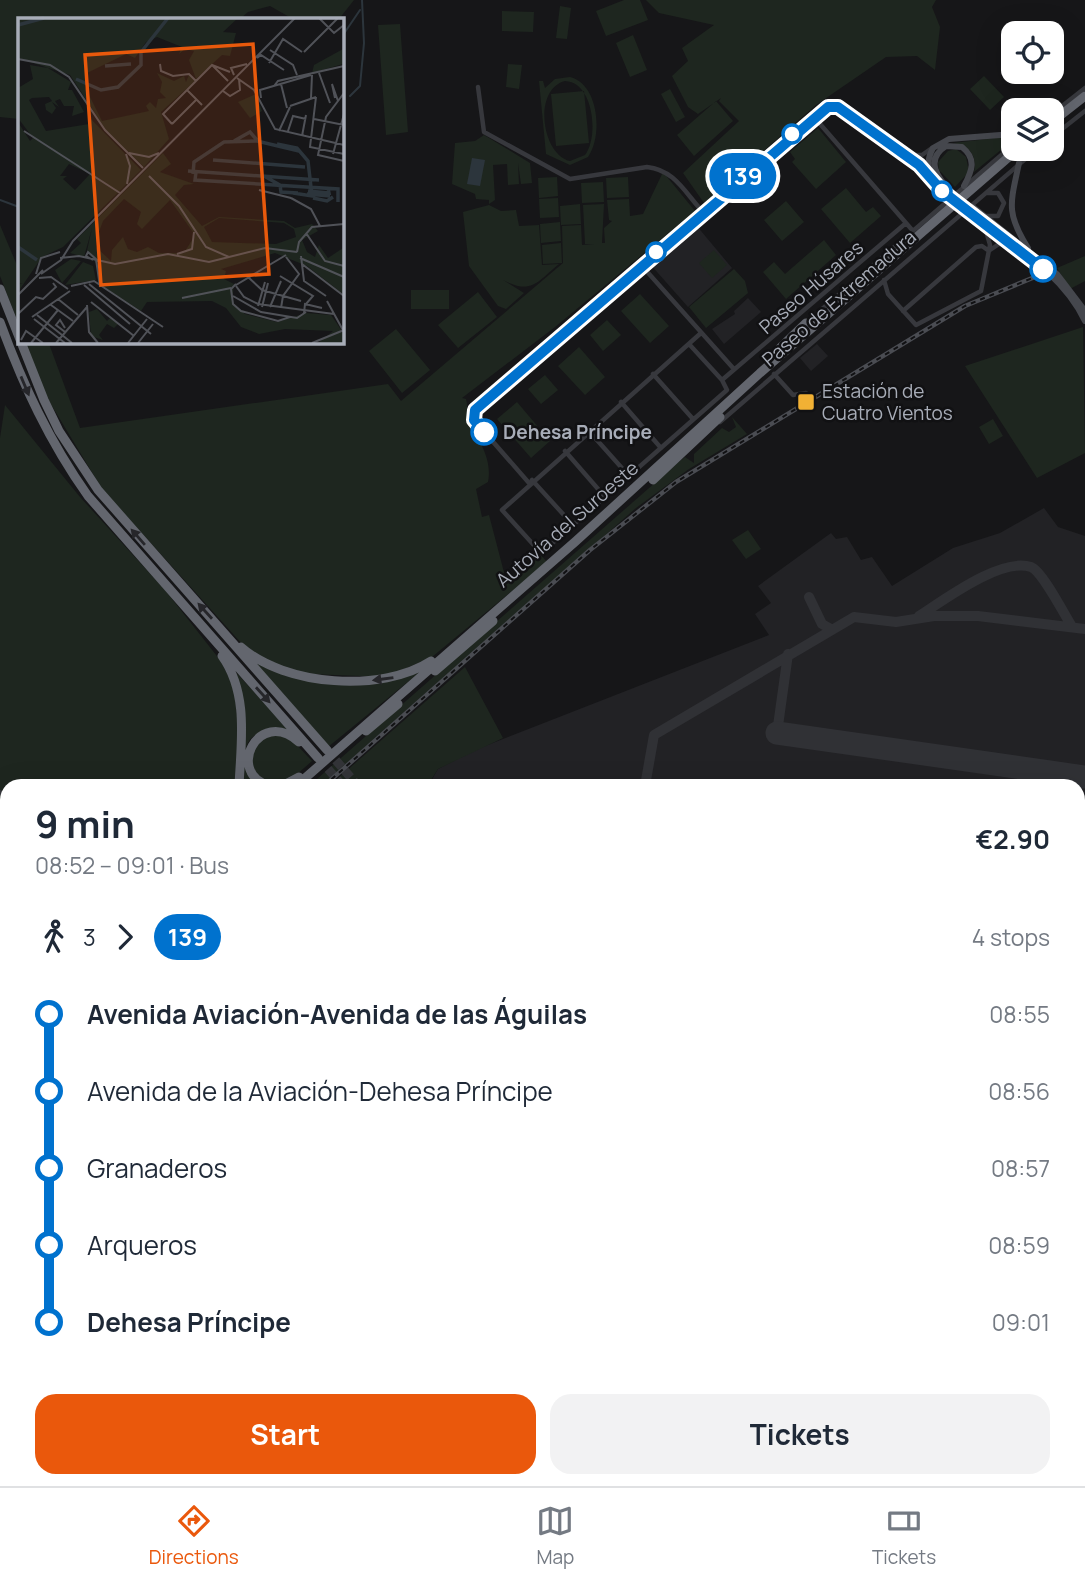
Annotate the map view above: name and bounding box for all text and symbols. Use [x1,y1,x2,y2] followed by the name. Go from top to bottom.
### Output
[18,18,343,343] inset map
[1001,21,1064,161] map controls
[1001,21,1064,84] button: locate
[1001,98,1064,161] button: layers
[782,124,802,144] unlabelled marker
[703,153,783,199] line badge: 139
[723,159,763,192] text: 139
[932,181,952,201] unlabelled marker
[756,224,922,372] street label: Paseo de Extremadura
[753,234,869,340] street label: Paseo Húsares
[646,242,666,262] unlabelled marker
[1030,256,1056,282] unlabelled marker
[19,376,30,397] one-way arrow
[822,378,953,426] place label: Estación de Cuatro Vientos
[796,392,816,412] marker: Estación de Cuatro Vientos
[471,419,497,445] marker: Dehesa Príncipe
[503,419,652,445] place label: Dehesa Príncipe
[490,455,644,593] street label: Autovía del Suroeste
[131,529,147,546] one-way arrow
[197,602,213,620] one-way arrow
[372,674,394,685] one-way arrow
[255,687,270,704] one-way arrow
[35,797,135,849] text: 9 min
[976,821,1050,857] text: €2.90
[35,849,229,881] text: 08:52 – 09:01 · Bus
[35,918,73,956] icon: walk
[106,918,144,956] icon: forward
[168,920,207,953] text: 139
[83,921,96,953] text: 3
[972,921,1050,953] text: 4 stops
[87,996,587,1032] text: Avenida Aviación-Avenida de las Águilas
[989,998,1050,1030] text: 08:55
[87,1073,553,1109] text: Avenida de la Aviación-Dehesa Príncipe
[988,1075,1050,1107] text: 08:56
[87,1150,227,1186] text: Granaderos
[991,1152,1050,1184] text: 08:57
[87,1227,197,1263] text: Arqueros
[988,1229,1050,1261] text: 08:59
[87,1304,291,1340] text: Dehesa Príncipe
[992,1306,1050,1338] text: 09:01
[35,1394,536,1474] button: Start
[550,1394,1050,1474] button: Tickets
[149,1502,239,1570] tab: Directions
[536,1502,574,1570] tab: Map
[872,1502,936,1570] tab: Tickets

